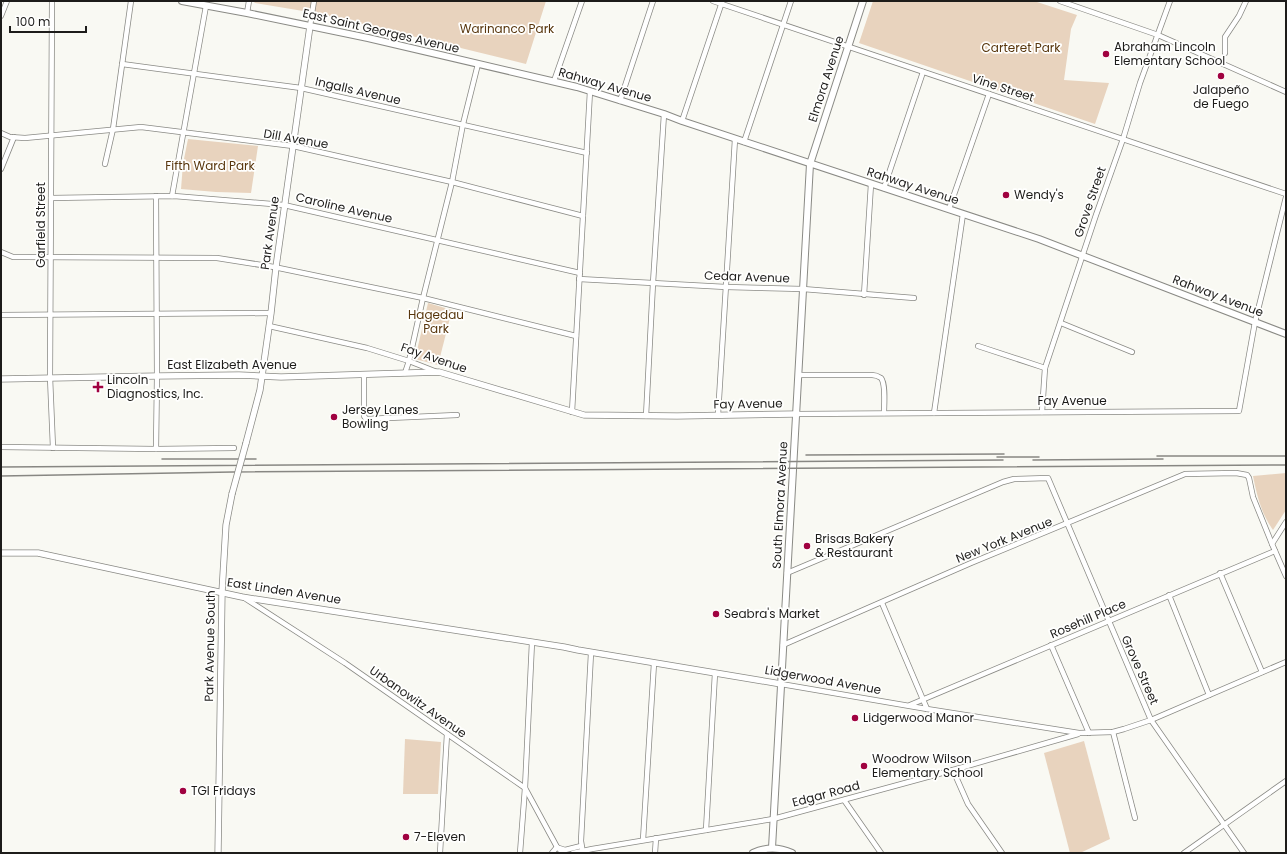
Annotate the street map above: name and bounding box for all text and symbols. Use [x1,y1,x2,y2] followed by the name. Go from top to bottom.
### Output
[301,4,461,57] street label: East Saint Georges Avenue
[10,8,86,34] scale bar
[16,13,50,30] text: 100 m
[460,20,555,37] park label: Warinanco Park
[804,33,848,124] street label: Elmora Avenue
[1114,38,1225,69] place label: Abraham Lincoln Elementary School
[982,39,1061,56] park label: Carteret Park
[1101,49,1111,59] marker: Abraham Lincoln Elementary School
[557,63,654,106] street label: Rahway Avenue
[970,69,1036,106] street label: Vine Street
[1216,71,1226,81] marker: Jalapeño de Fuego
[314,72,403,109] street label: Ingalls Avenue
[1193,81,1250,112] place label: Jalapeño de Fuego
[262,124,330,153] street label: Dill Avenue
[165,157,256,174] park label: Fifth Ward Park
[865,163,961,208] street label: Rahway Avenue
[1069,164,1110,240] street label: Grove Street
[32,182,49,268] street label: Garfield Street
[1014,186,1064,203] place label: Wendy's
[294,188,394,227] street label: Caroline Avenue
[1001,190,1011,200] marker: Wendy's
[256,195,283,271] street label: Park Avenue
[704,267,790,286] street label: Cedar Avenue
[1170,270,1266,321] street label: Rahway Avenue
[408,306,464,337] park label: Hagedau Park
[399,338,470,377] street label: Fay Avenue
[167,356,297,373] street label: East Elizabeth Avenue
[107,371,203,402] place label: Lincoln Diagnostics, Inc.
[92,381,104,393] marker: Lincoln Diagnostics, Inc.
[1037,392,1107,409] street label: Fay Avenue
[713,394,783,413] street label: Fay Avenue
[342,401,419,432] place label: Jersey Lanes Bowling
[329,412,339,422] marker: Jersey Lanes Bowling
[768,441,791,569] street label: South Elmora Avenue
[953,512,1055,567] street label: New York Avenue
[815,530,894,561] place label: Brisas Bakery & Restaurant
[802,541,812,551] marker: Brisas Bakery & Restaurant
[226,573,342,608] street label: East Linden Avenue
[200,590,219,702] street label: Park Avenue South
[1047,595,1128,642] street label: Rosehill Place
[724,605,820,622] place label: Seabra's Market
[711,609,721,619] marker: Seabra's Market
[1118,633,1163,707] street label: Grove Street
[764,661,883,698] street label: Lidgerwood Avenue
[366,662,470,742] street label: Urbanowitz Avenue
[863,709,975,726] place label: Lidgerwood Manor
[850,713,860,723] marker: Lidgerwood Manor
[872,750,983,781] place label: Woodrow Wilson Elementary School
[859,761,869,771] marker: Woodrow Wilson Elementary School
[790,776,862,811] street label: Edgar Road
[191,782,256,799] place label: TGI Fridays
[178,786,188,796] marker: TGI Fridays
[414,828,466,845] place label: 7-Eleven
[401,832,411,842] marker: 7-Eleven

